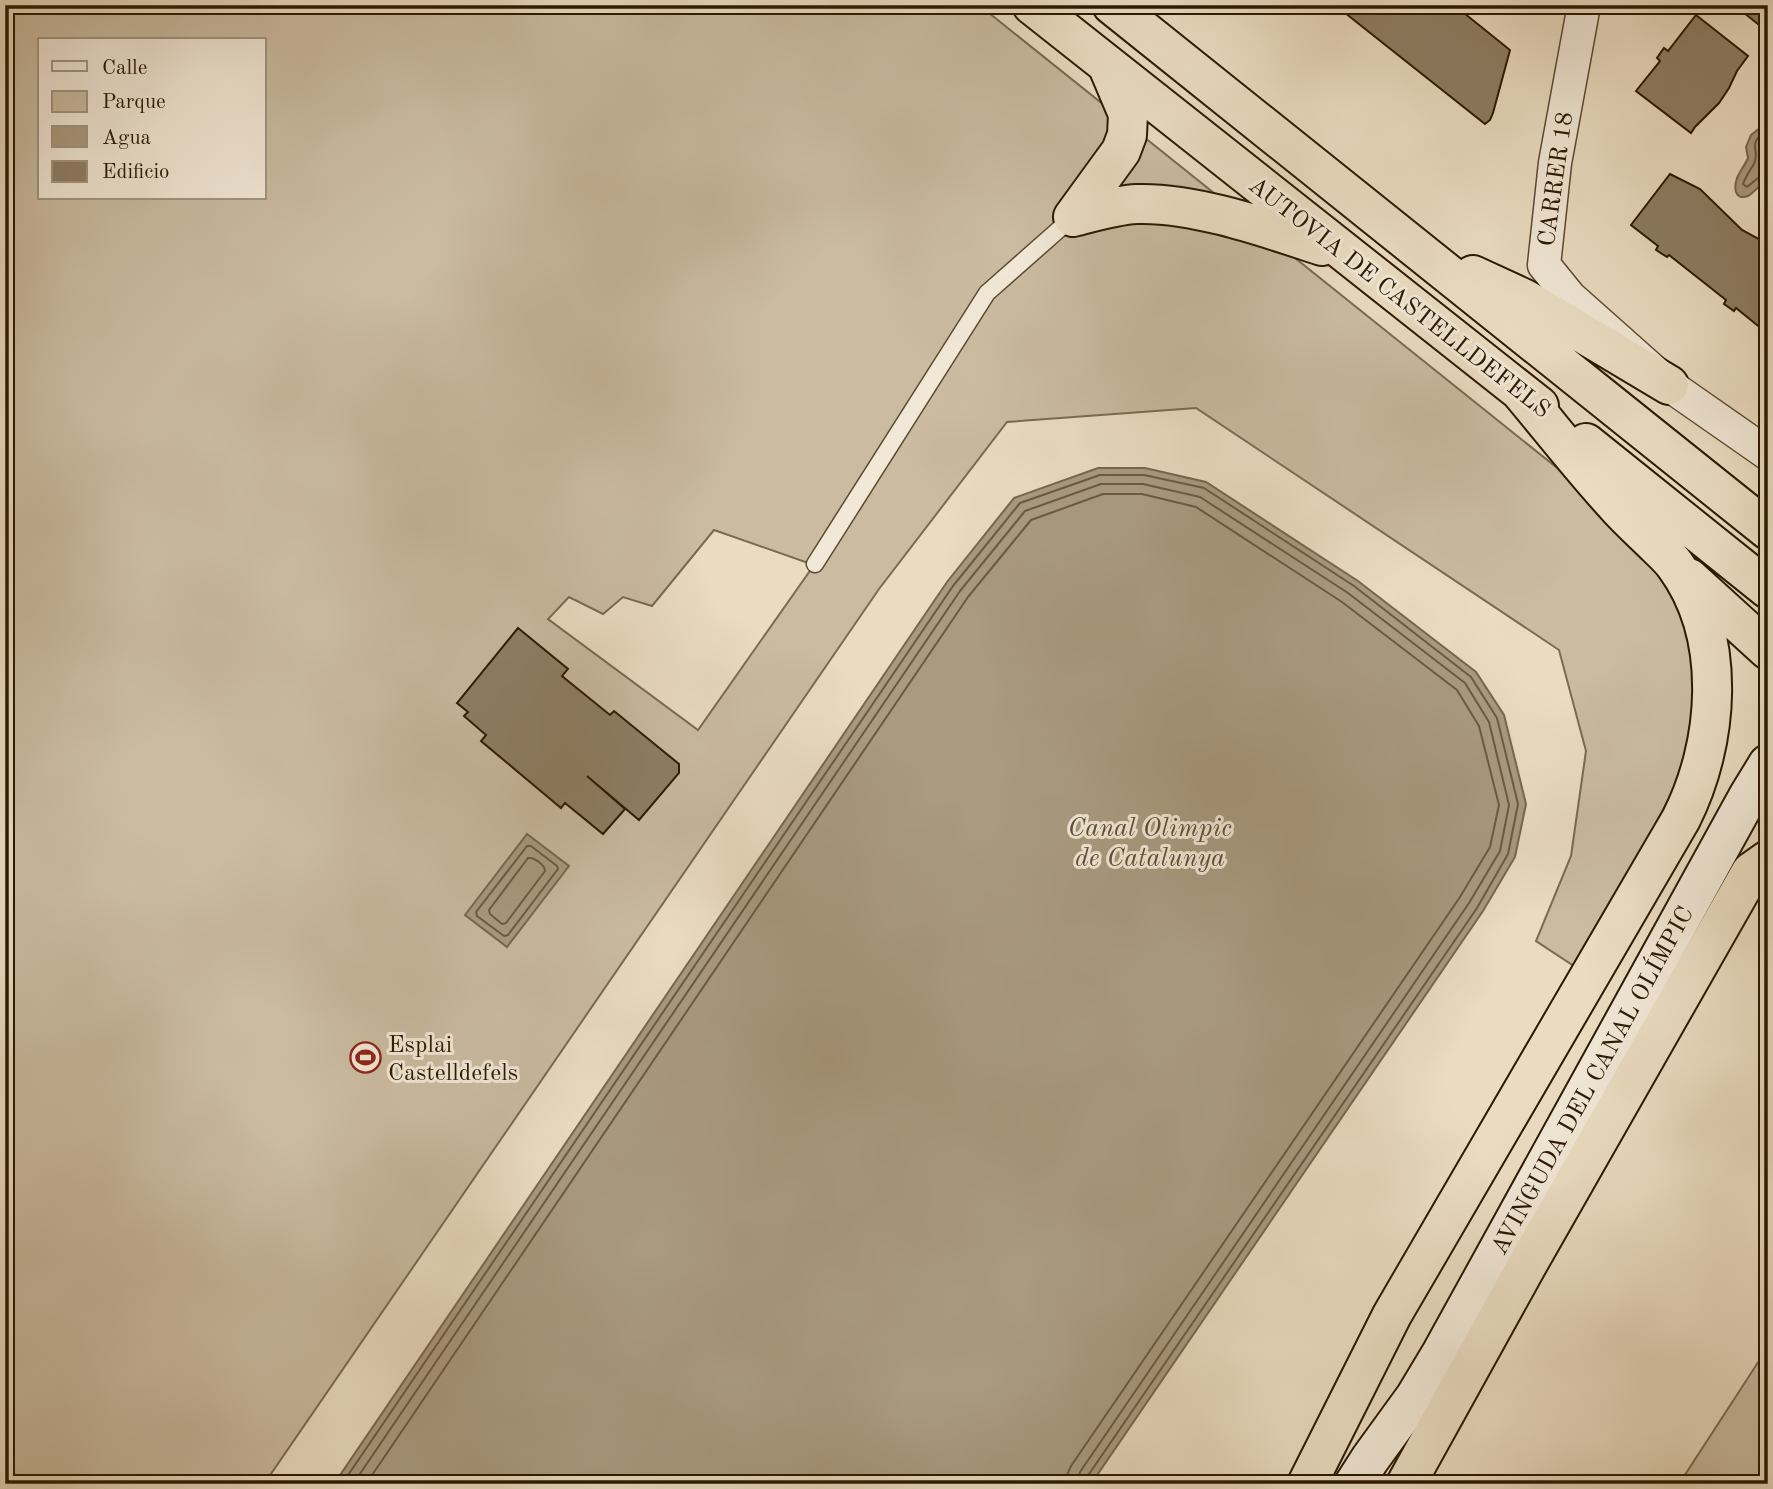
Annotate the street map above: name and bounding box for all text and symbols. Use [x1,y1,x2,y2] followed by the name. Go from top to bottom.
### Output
[38,38,266,200] legend
[102,58,147,79] text: Calle
[102,92,166,113] text: Parque
[1536,110,1578,248] street label: CARRER 18
[102,128,151,149] text: Agua
[102,162,170,183] text: Edificio
[1244,174,1554,424] street label: AUTOVIA DE CASTELLDEFELS
[1068,816,1232,872] water label: Canal Olimpic de Catalunya
[1488,903,1699,1259] street label: AVINGUDA DEL CANAL OLÍMPIC
[388,1034,518,1086] place label: Esplai Castelldefels
[348,1041,382,1075] sports icon: Esplai Castelldefels

